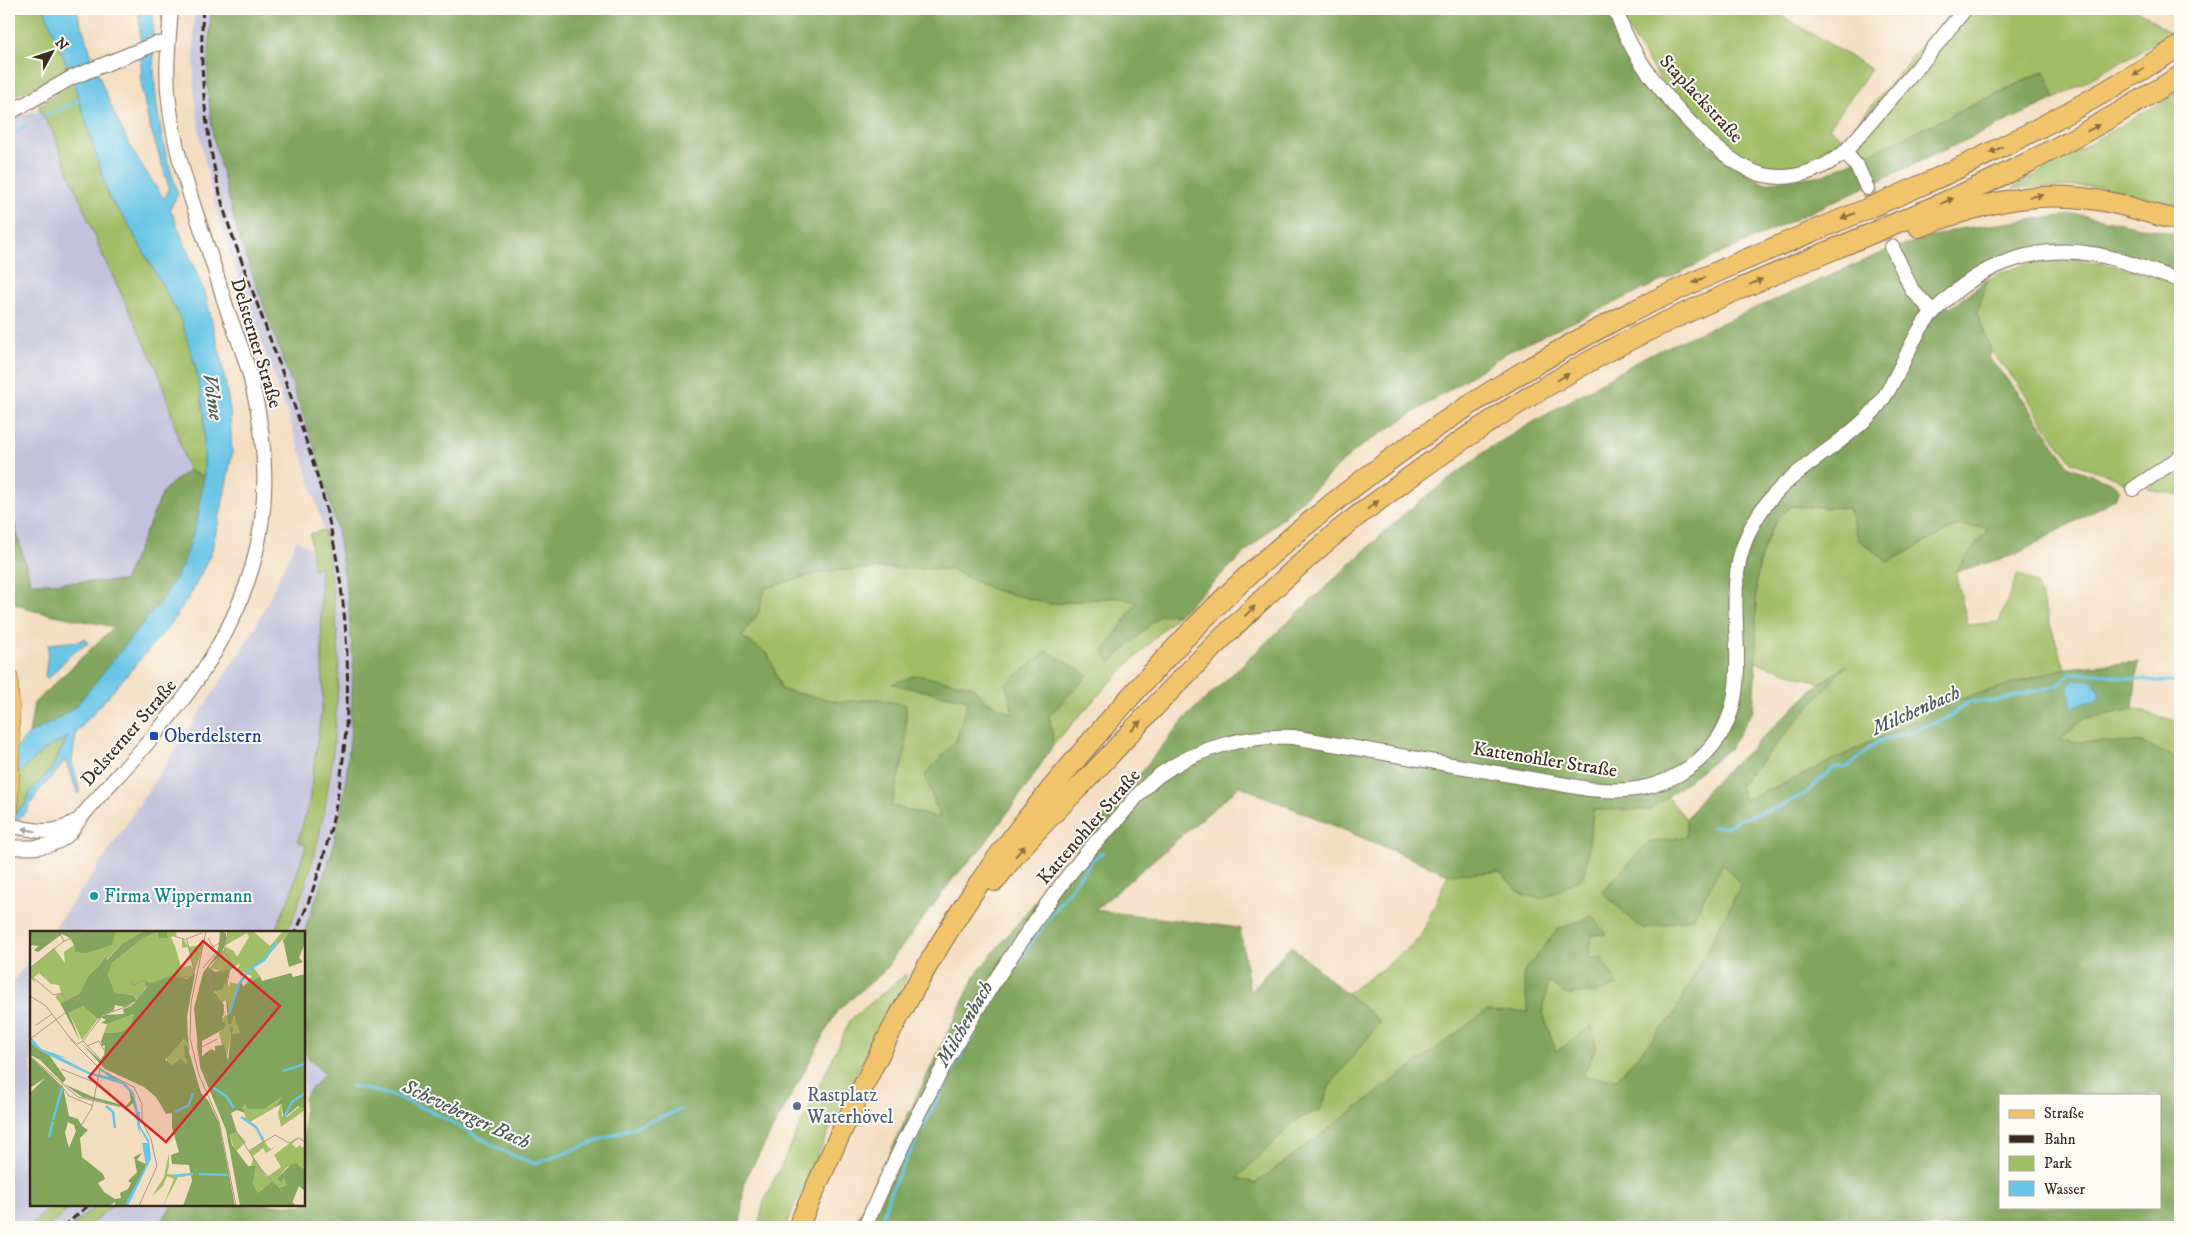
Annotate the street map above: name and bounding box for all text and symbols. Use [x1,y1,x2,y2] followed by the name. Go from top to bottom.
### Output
[28,28,78,78] north arrow
[51,34,72,55] text: N
[1654,50,1748,148] street label: Staplackstraße
[2132,68,2145,77] one-way arrow
[2085,124,2100,132] one-way arrow
[1989,147,2003,155] one-way arrow
[2028,192,2044,200] one-way arrow
[1940,196,1954,204] one-way arrow
[1841,213,1855,221] one-way arrow
[225,275,287,411] street label: Delsterner Straße
[1692,277,1706,285] one-way arrow
[1749,277,1763,285] one-way arrow
[196,372,228,423] water label: Volme
[1557,372,1570,381] one-way arrow
[1366,499,1379,510] one-way arrow
[1244,605,1256,617] one-way arrow
[76,675,182,791] street label: Delsterner Straße
[1866,680,1964,742] water label: Milchenbach
[1130,721,1142,733] one-way arrow
[164,725,262,748] place label: Oberdelstern
[148,730,160,742] marker: Oberdelstern
[1471,737,1619,783] street label: Kattenohler Straße
[1033,764,1146,890] street label: Kattenohler Straße
[21,825,37,833] one-way arrow
[1014,846,1026,858] one-way arrow
[104,885,253,908] place label: Firma Wippermann
[88,890,100,902] marker: Firma Wippermann
[30,931,305,1206] inset map
[930,977,999,1073] water label: Milchenbach
[397,1074,534,1155] water label: Scheveberger Bach
[806,1084,894,1129] place label: Rastplatz Waterhövel
[1999,1094,2162,1208] legend
[791,1100,803,1112] marker: Rastplatz Waterhövel
[2044,1104,2084,1123] text: Straße
[2044,1130,2076,1149] text: Bahn
[2044,1154,2073,1173] text: Park
[2043,1180,2085,1199] text: Wasser

